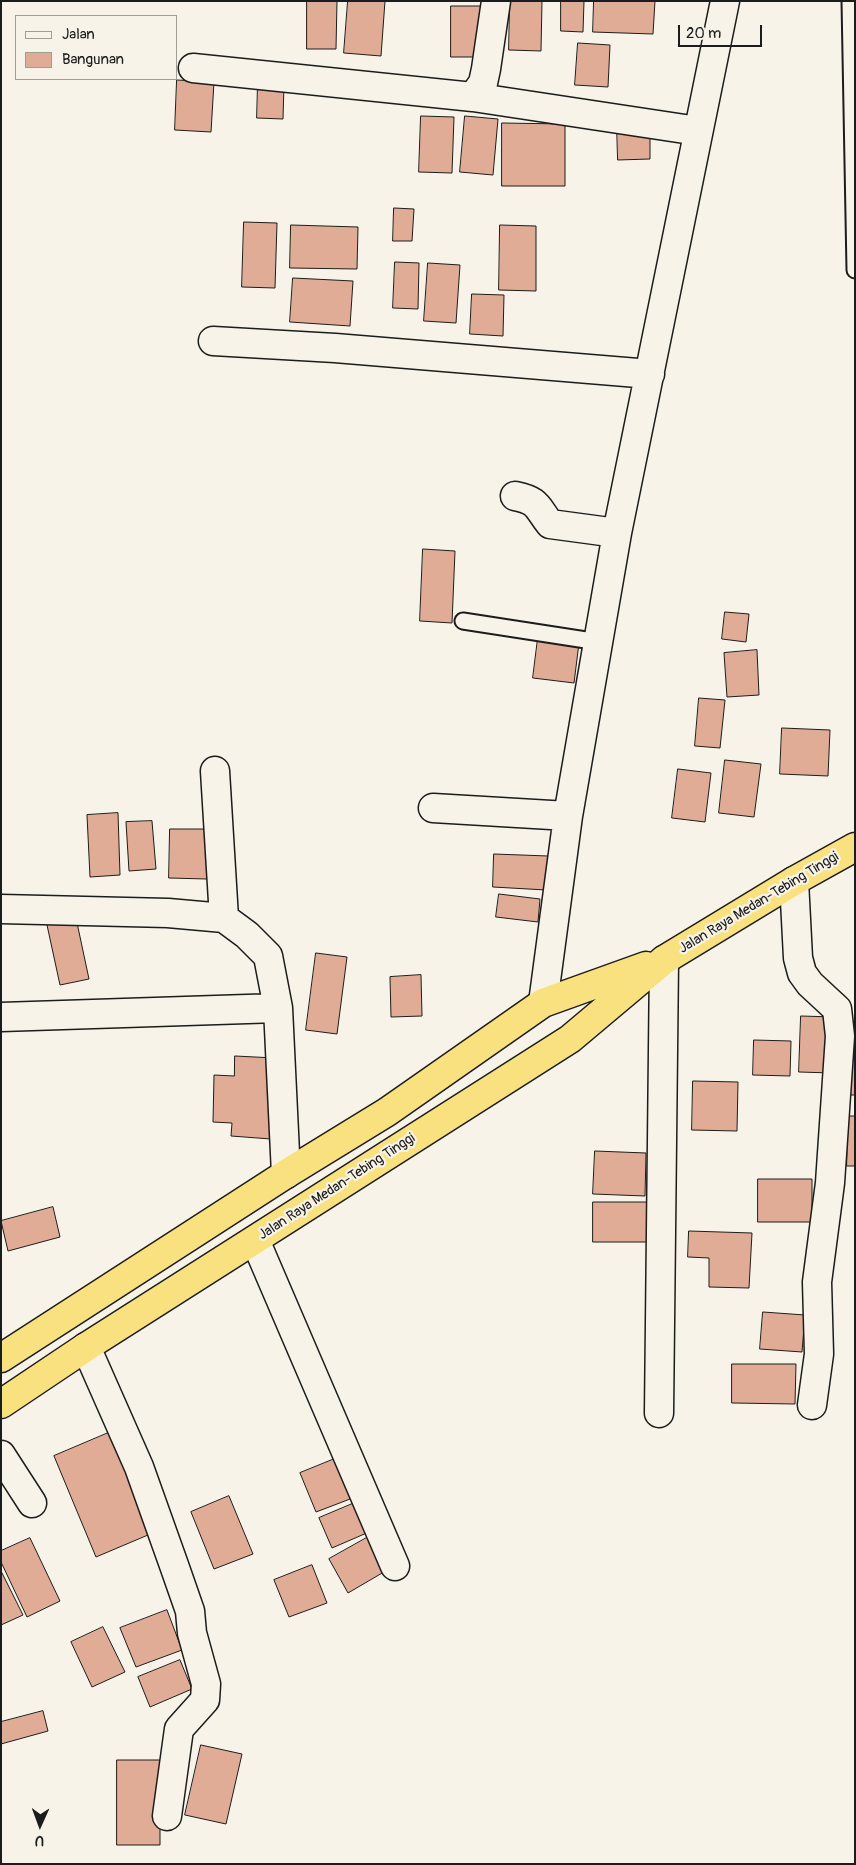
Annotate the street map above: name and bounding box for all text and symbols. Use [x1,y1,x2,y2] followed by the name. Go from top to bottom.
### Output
[15,15,178,80] legend
[681,15,765,47] scale bar
[686,24,721,43] text: 20 m
[62,25,95,44] text: Jalan
[62,50,124,69] text: Bangunan
[676,849,842,957] street label: Jalan Raya Medan-Tebing Tinggi
[256,1130,418,1244] street label: Jalan Raya Medan-Tebing Tinggi
[15,1800,65,1850] north arrow
[35,1832,44,1849] text: U

